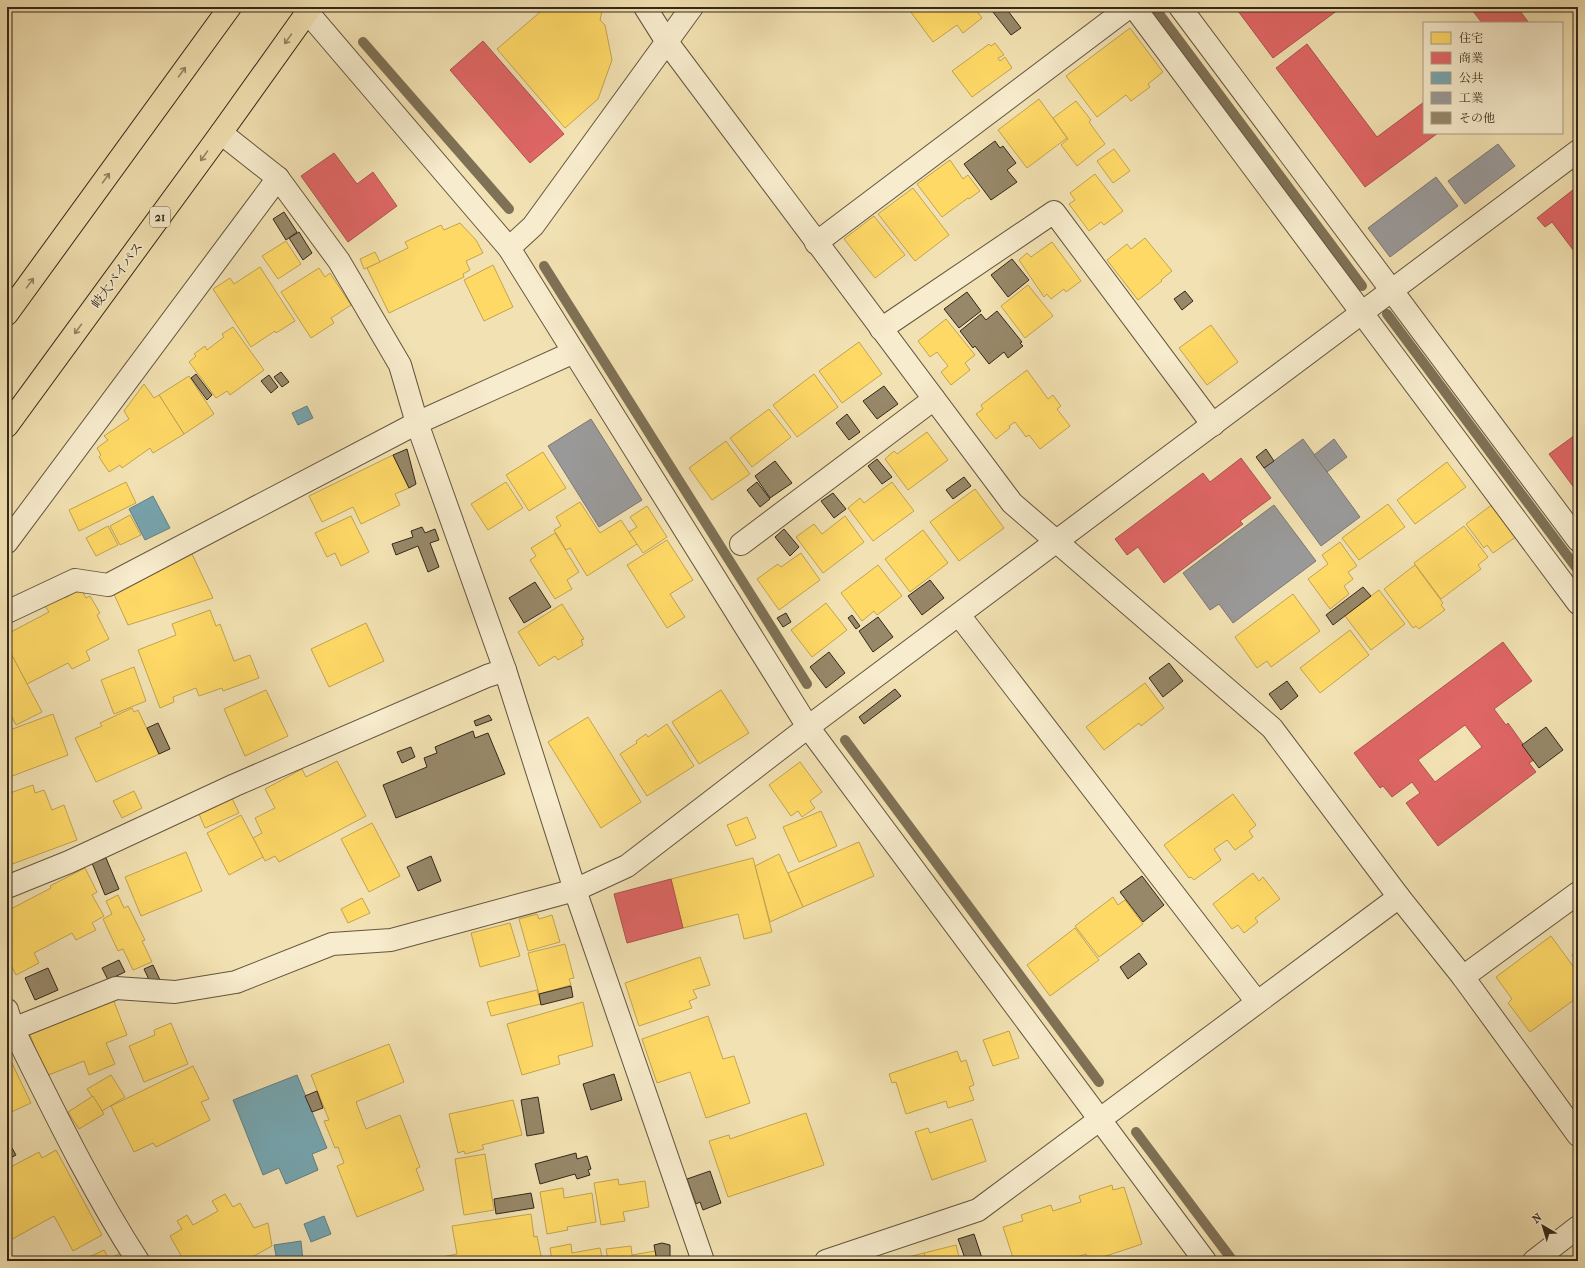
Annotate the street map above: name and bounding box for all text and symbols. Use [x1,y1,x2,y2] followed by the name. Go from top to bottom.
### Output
[1423,22,1563,134] legend
[1459,31,1483,45] text: 住宅
[284,33,292,44] one-way arrow
[1459,51,1483,65] text: 商業
[178,67,187,78] one-way arrow
[1459,71,1483,85] text: 公共
[1459,91,1483,105] text: 工業
[1459,111,1495,125] text: その他
[200,150,208,161] one-way arrow
[102,172,110,183] one-way arrow
[150,207,170,227] road number: 21
[88,239,146,311] street label: 岐大バイパス
[26,278,34,289] one-way arrow
[74,323,82,334] one-way arrow
[1523,1206,1563,1246] north arrow
[1530,1210,1545,1226] text: N

